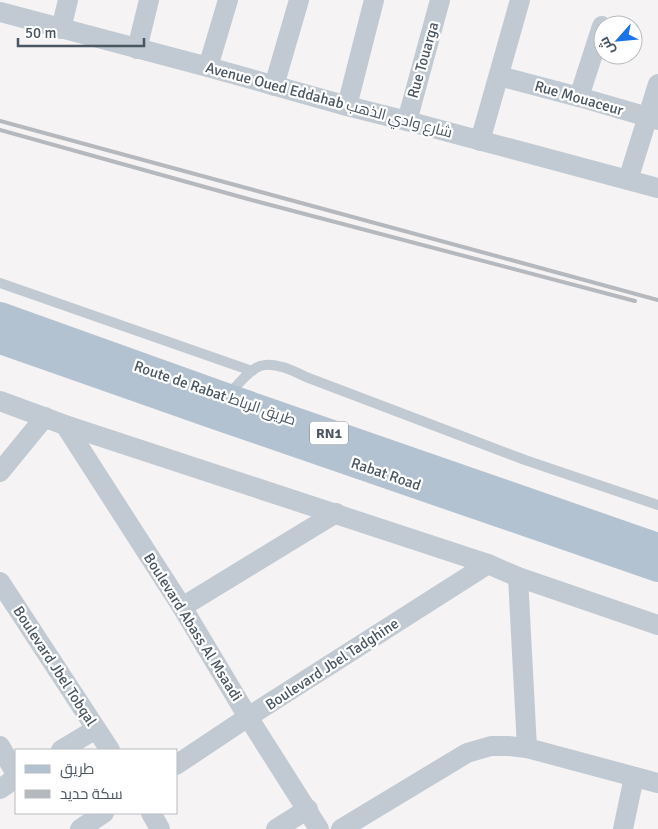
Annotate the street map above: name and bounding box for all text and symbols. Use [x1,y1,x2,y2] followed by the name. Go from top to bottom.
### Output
[18,15,144,47] scale bar
[593,15,643,65] north arrow
[404,20,442,100] street label: Rue Touarga
[25,24,56,42] text: 50 m
[595,34,619,58] text: ش
[203,58,454,145] street label: Avenue Oued Eddahab شارع وادي الذهب
[533,77,626,119] street label: Rue Mouaceur
[131,357,298,430] street label: Route de Rabat طريق الرباط
[310,422,348,444] road number: RN1
[349,454,423,494] street label: Rabat Road
[140,550,246,704] street label: Boulevard Abass Al Msaadi
[10,603,100,729] street label: Boulevard Jbel Tobqal
[262,614,402,714] street label: Boulevard Jbel Tadghine
[15,749,178,814] legend
[60,760,94,779] text: طريق
[60,785,123,803] text: سكة حديد

